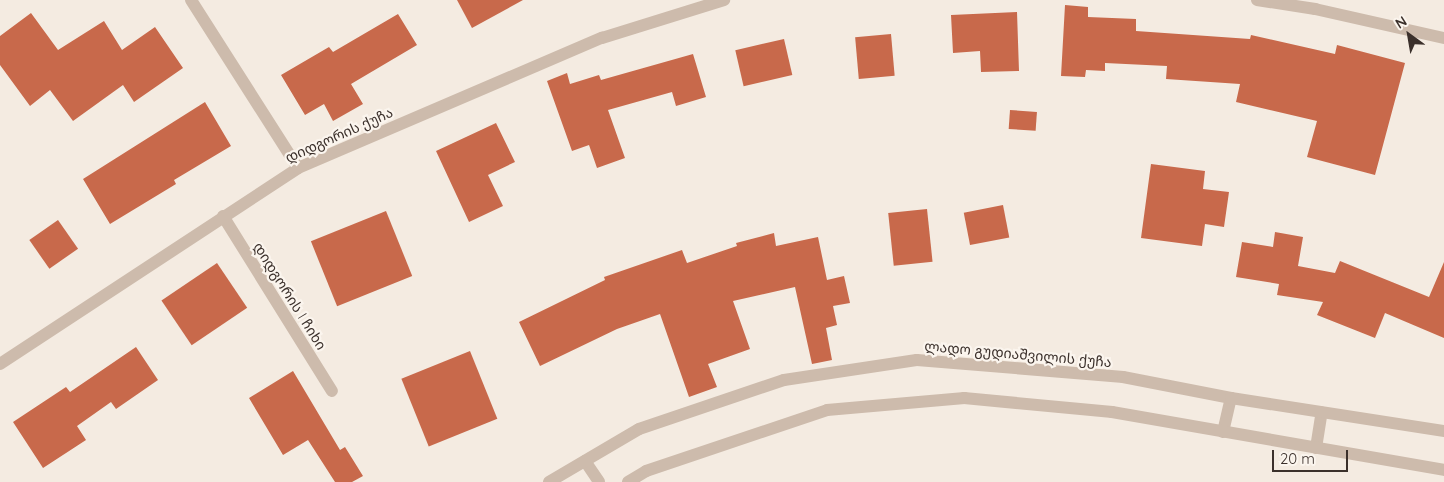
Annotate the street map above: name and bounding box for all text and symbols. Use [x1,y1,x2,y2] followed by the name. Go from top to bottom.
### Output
[1384,10,1434,60] north arrow
[1392,12,1410,33] text: N
[283,104,395,166] street label: დიდგორის ქუჩა
[250,239,330,353] street label: დიდგორის I ჩიხი
[924,337,1112,371] street label: ლადო გუდიაშვილის ქუჩა
[1274,440,1350,472] scale bar
[1280,449,1315,468] text: 20 m

